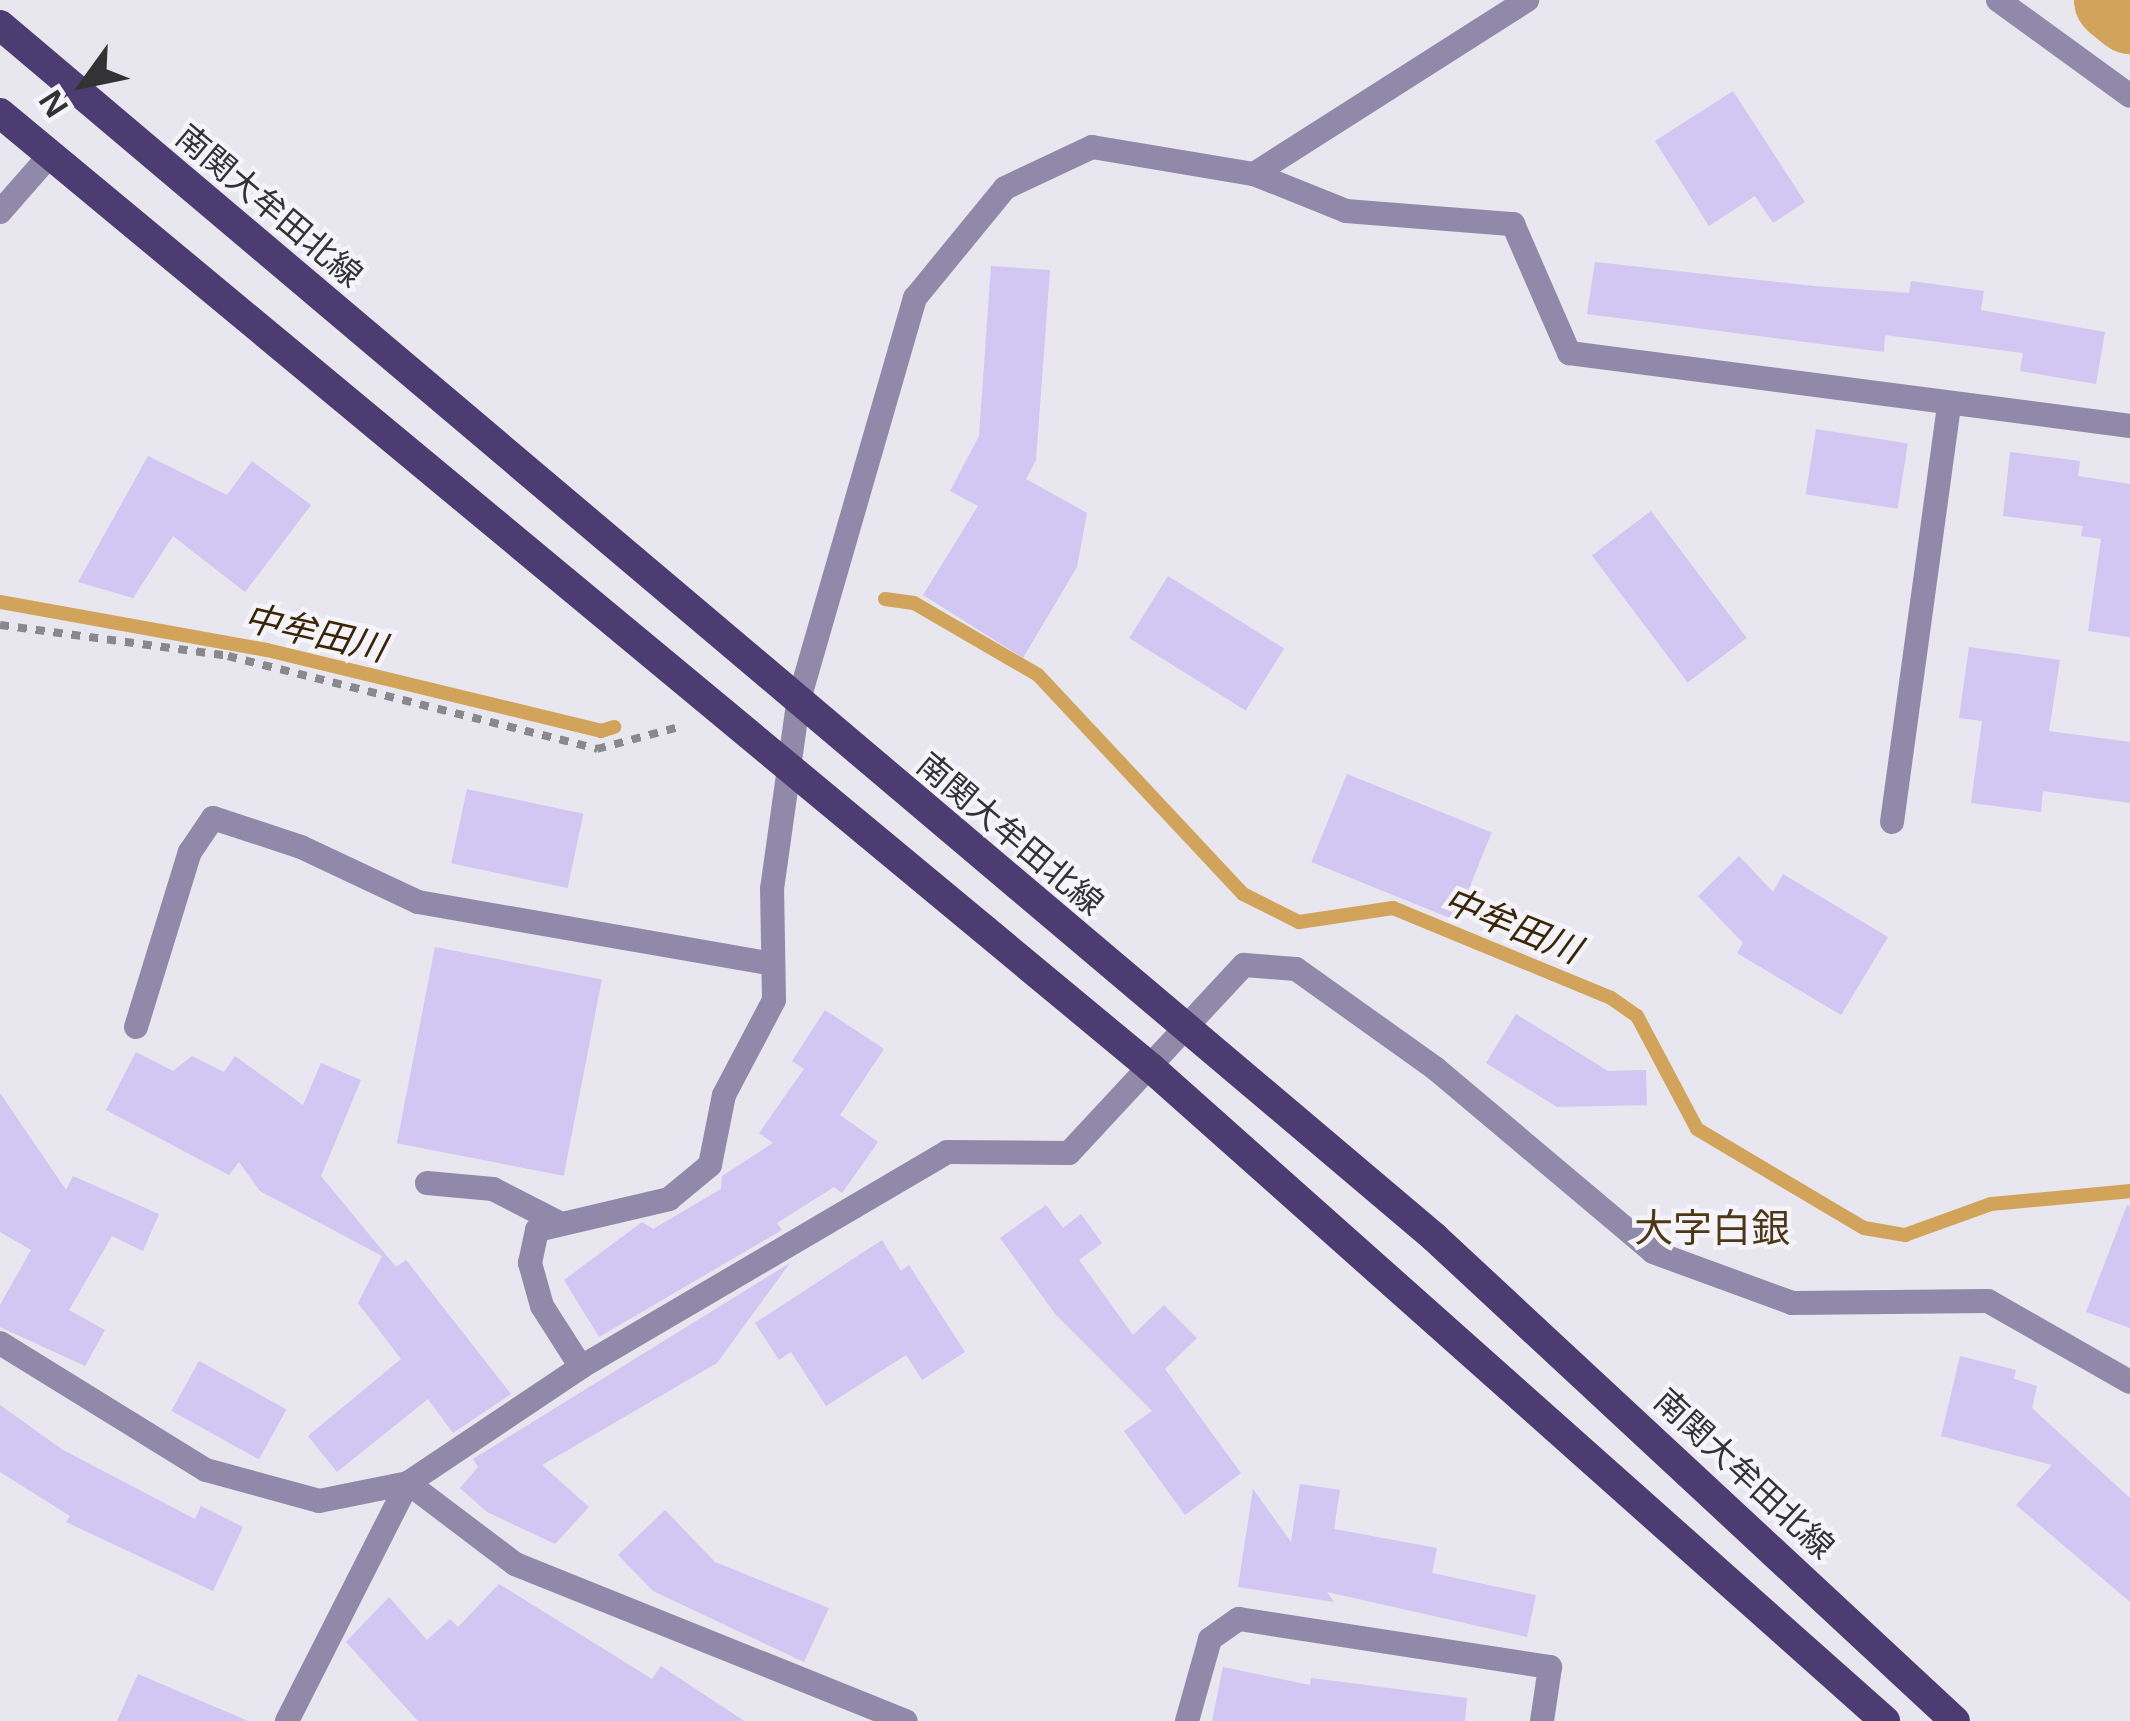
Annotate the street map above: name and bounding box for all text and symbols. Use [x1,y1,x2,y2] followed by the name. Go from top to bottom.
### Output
[24,24,144,144] north arrow
[31,84,75,124] text: N
[168,117,370,295] street label: 南関大牟田北線
[240,596,390,670] water label: 中牟田川
[909,745,1111,923] street label: 南関大牟田北線
[1437,878,1587,972] water label: 中牟田川
[1634,1206,1790,1252] district label: 大字白銀
[1646,1381,1842,1567] street label: 南関大牟田北線

